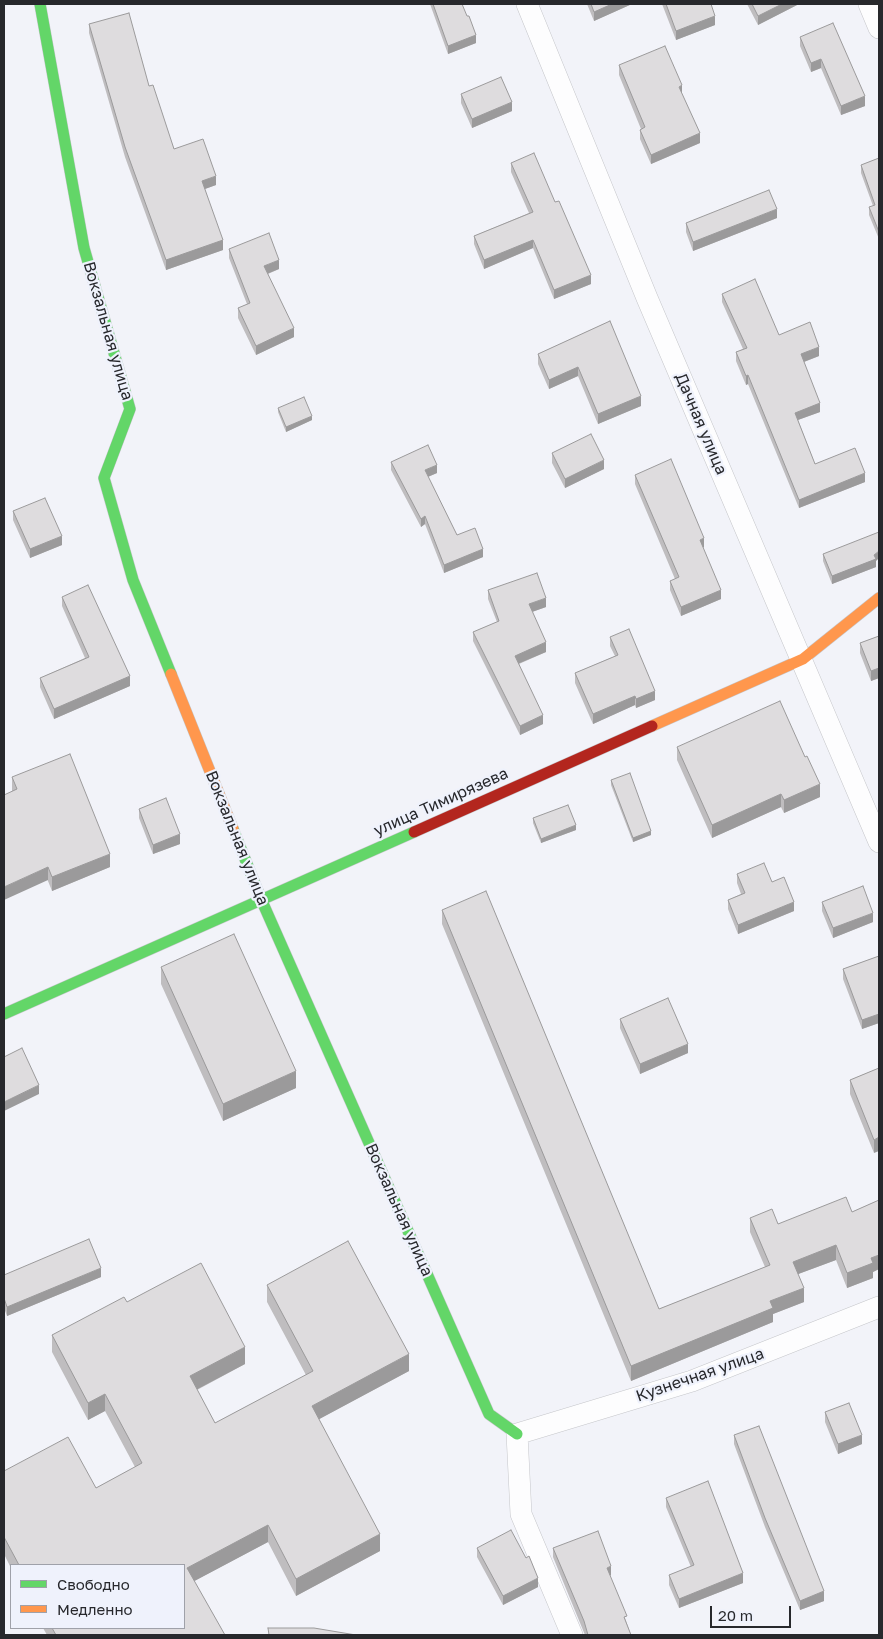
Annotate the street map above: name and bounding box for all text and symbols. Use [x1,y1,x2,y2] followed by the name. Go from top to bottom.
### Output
[79,259,137,403] street label: Вокзальная улица
[671,370,731,478] street label: Дачная улица
[371,764,511,840] street label: улица Тимирязева
[201,768,273,908] street label: Вокзальная улица
[361,1141,437,1279] street label: Вокзальная улица
[633,1344,767,1406] street label: Кузнечная улица
[10,1564,185,1629] legend
[57,1575,130,1593] text: Свободно
[713,1596,794,1628] scale bar
[57,1600,133,1618] text: Медленно
[718,1606,753,1624] text: 20 m

